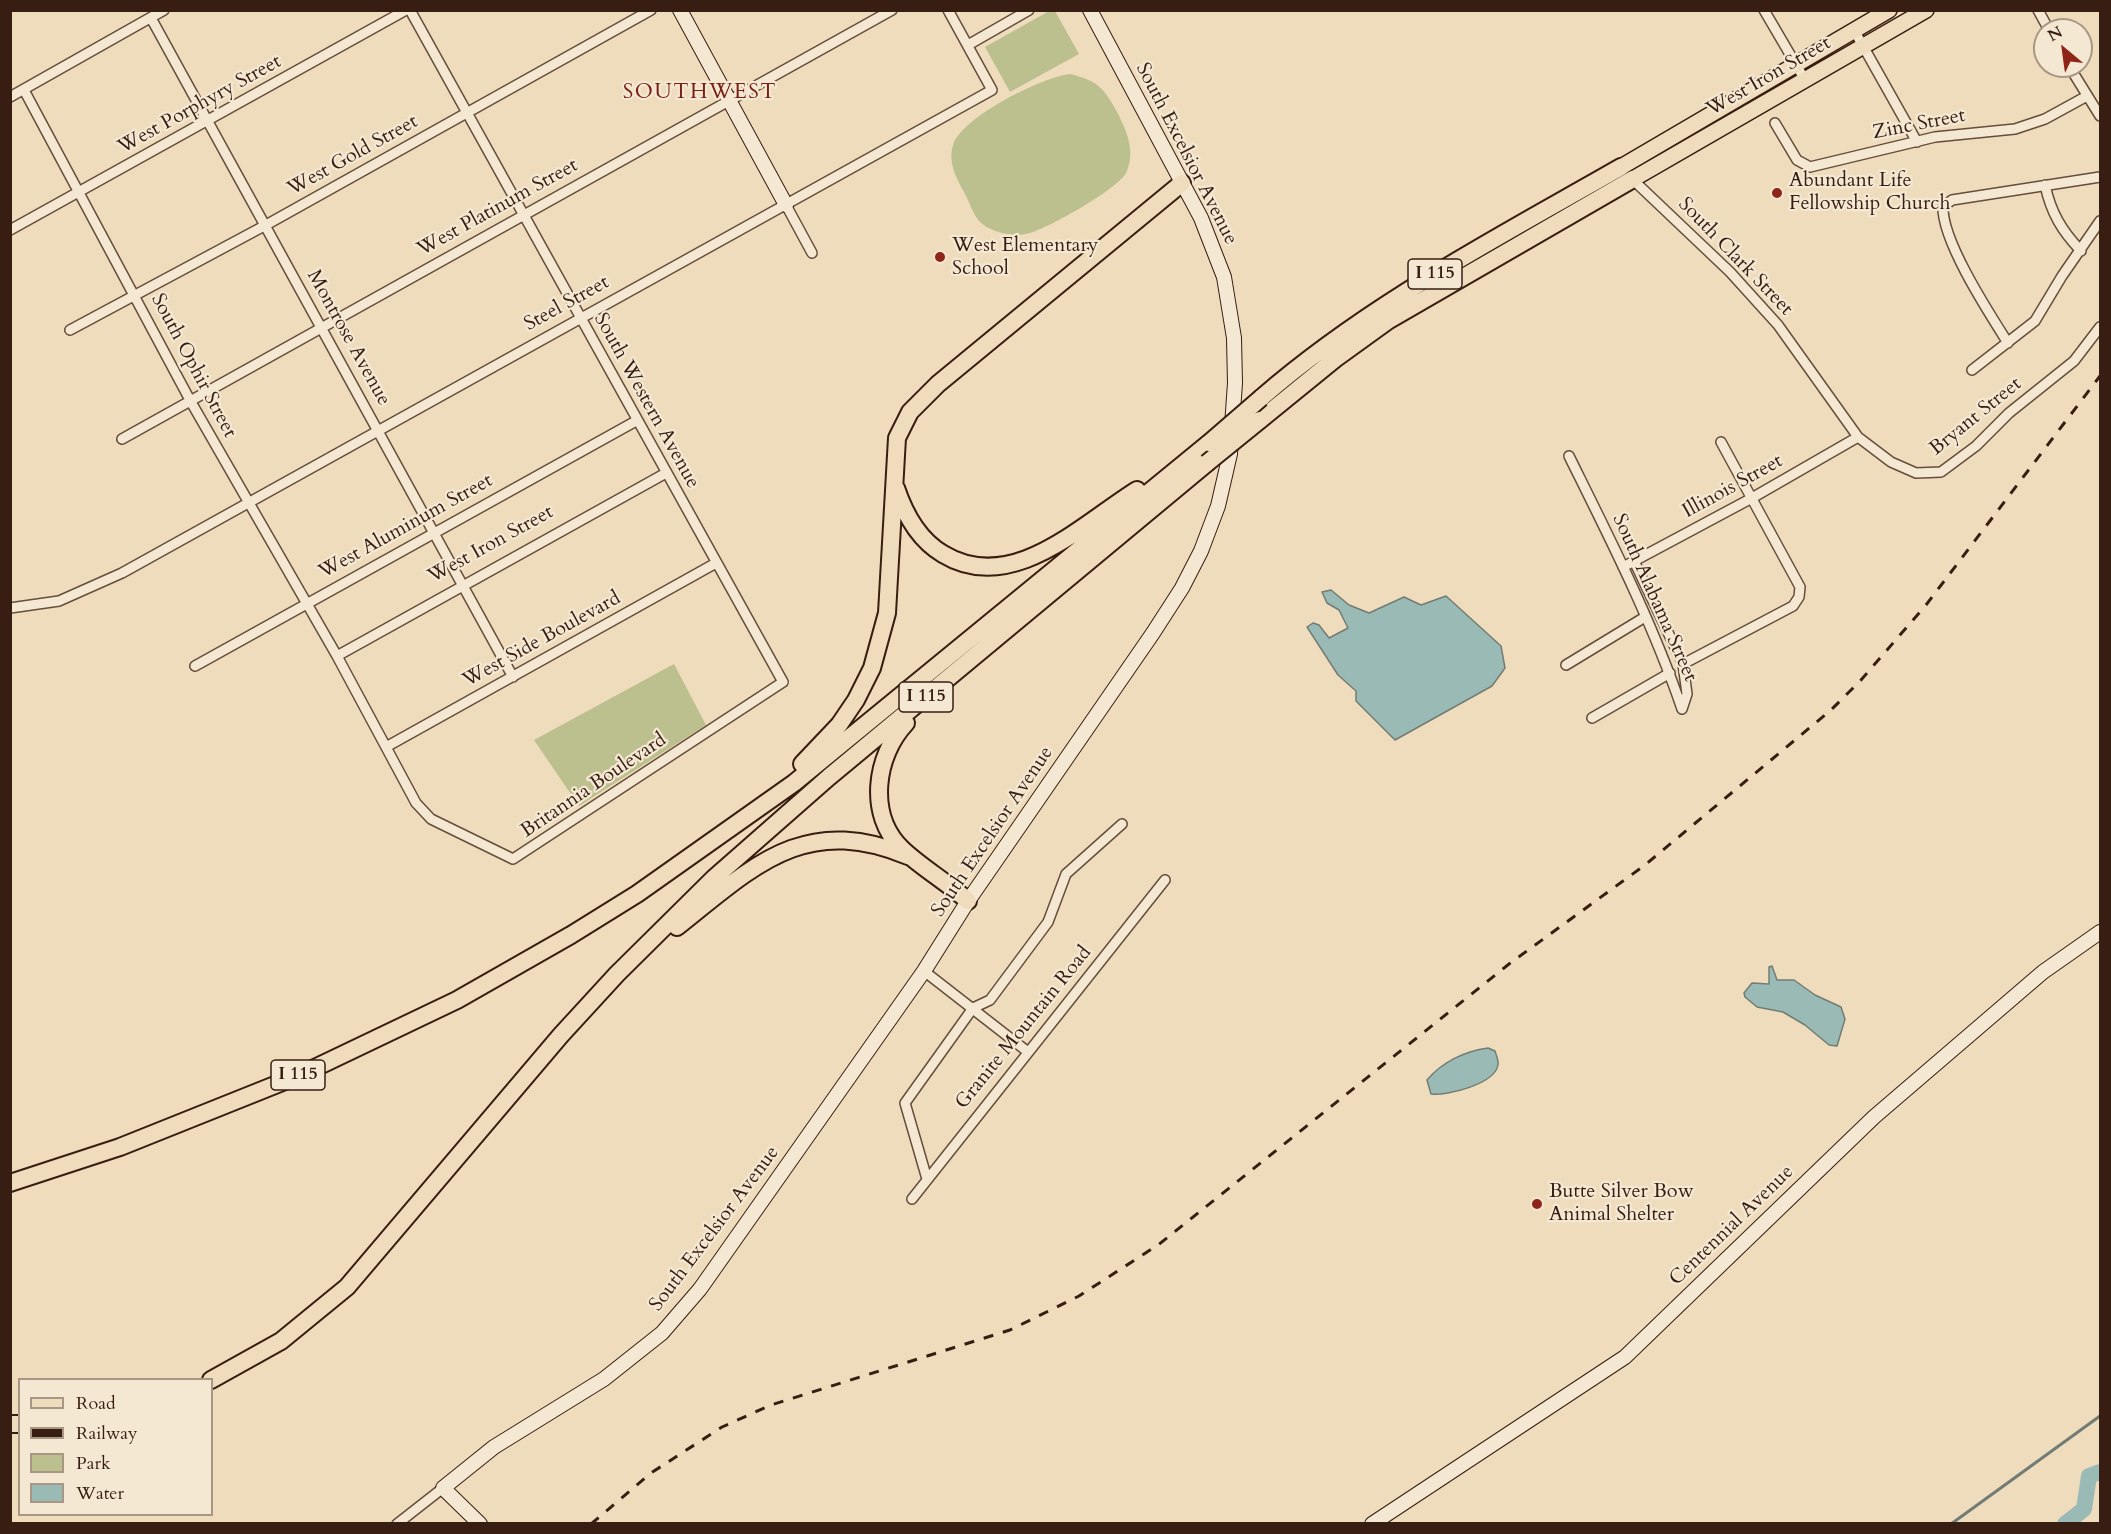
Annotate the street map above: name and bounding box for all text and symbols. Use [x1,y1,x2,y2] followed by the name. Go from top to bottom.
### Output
[2033,18,2093,78] north arrow
[2044,21,2067,47] text: N
[1703,32,1835,122] street label: West Iron Street
[114,50,286,160] street label: West Porphyry Street
[1130,59,1242,249] street label: South Excelsior Avenue
[623,80,777,106] district label: SOUTHWEST
[1871,104,1967,146] street label: Zinc Street
[284,110,422,202] street label: West Gold Street
[414,154,582,262] street label: West Platinum Street
[1789,169,1950,216] place label: Abundant Life Fellowship Church
[1770,186,1784,200] marker: Abundant Life Fellowship Church
[1673,193,1797,321] street label: South Clark Street
[952,234,1098,281] place label: West Elementary School
[933,250,947,264] marker: West Elementary School
[1408,259,1462,289] road number: I 115
[301,266,395,410] street label: Montrose Avenue
[520,271,614,337] street label: Steel Street
[145,290,241,442] street label: South Ophir Street
[588,309,704,493] street label: South Western Avenue
[1925,373,2027,461] street label: Bryant Street
[1679,450,1787,524] street label: Illinois Street
[315,469,497,585] street label: West Aluminum Street
[424,501,558,589] street label: West Iron Street
[1606,511,1702,685] street label: South Alabama Street
[459,587,625,693] street label: West Side Boulevard
[899,682,953,712] road number: I 115
[517,728,671,844] street label: Britannia Boulevard
[927,742,1059,922] street label: South Excelsior Avenue
[951,942,1097,1114] street label: Granite Mountain Road
[271,1060,325,1090] road number: I 115
[645,1142,785,1316] street label: South Excelsior Avenue
[1665,1161,1799,1291] street label: Centennial Avenue
[1549,1180,1694,1227] place label: Butte Silver Bow Animal Shelter
[1530,1197,1544,1211] marker: Butte Silver Bow Animal Shelter
[18,1378,213,1516] legend
[76,1391,116,1416] text: Road
[76,1421,138,1446] text: Railway
[76,1451,111,1476] text: Park
[76,1481,124,1506] text: Water

